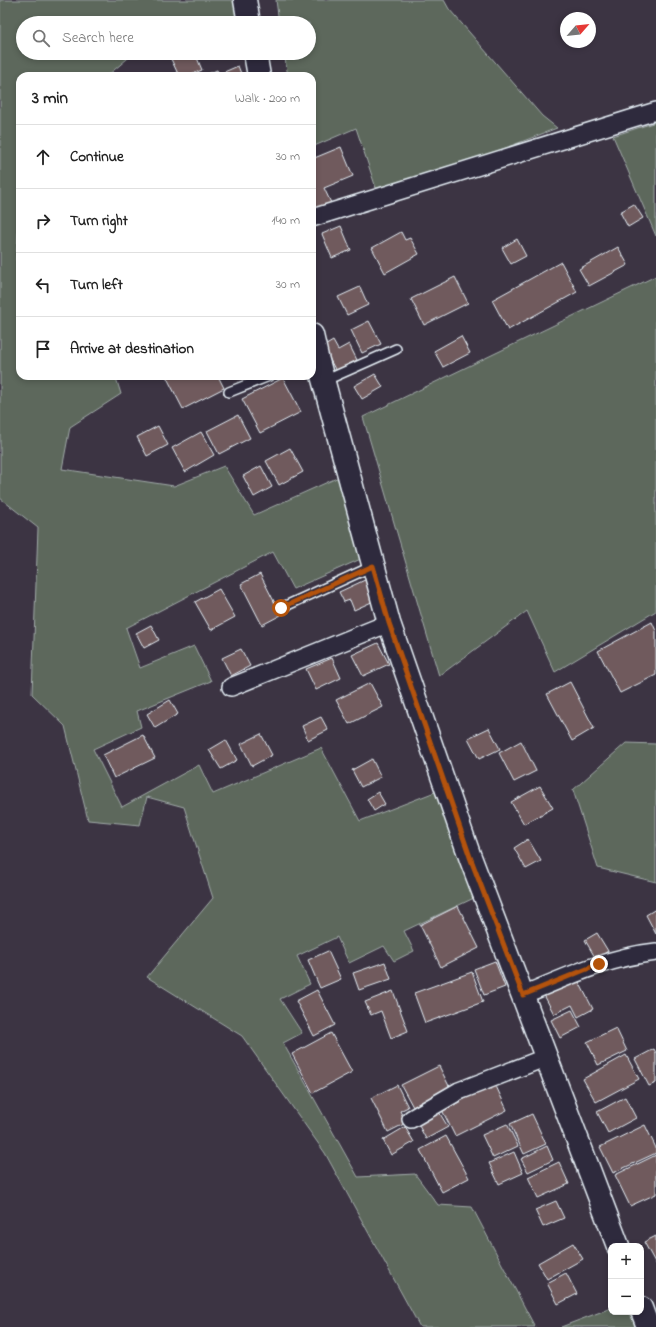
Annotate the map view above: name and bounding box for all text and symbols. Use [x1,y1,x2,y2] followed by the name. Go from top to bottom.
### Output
[560,12,596,48] north arrow
[16,16,316,60] search box
[30,27,52,49] icon: search
[62,27,134,49] text: Search here
[32,86,68,111] text: 3 min
[235,89,300,108] text: Walk · 200 m
[32,146,54,168] icon: ahead
[70,146,124,168] text: Continue
[276,147,300,166] text: 30 m
[32,210,54,232] icon: right
[70,210,128,232] text: Turn right
[272,211,300,230] text: 140 m
[32,274,54,296] icon: left
[70,274,123,296] text: Turn left
[276,275,300,294] text: 30 m
[32,338,54,360] icon: arrive
[70,338,194,360] text: Arrive at destination
[272,599,290,617] route start
[590,955,608,973] route end
[608,1243,644,1315] map controls
[608,1243,644,1279] button: +
[608,1279,644,1315] button: −

